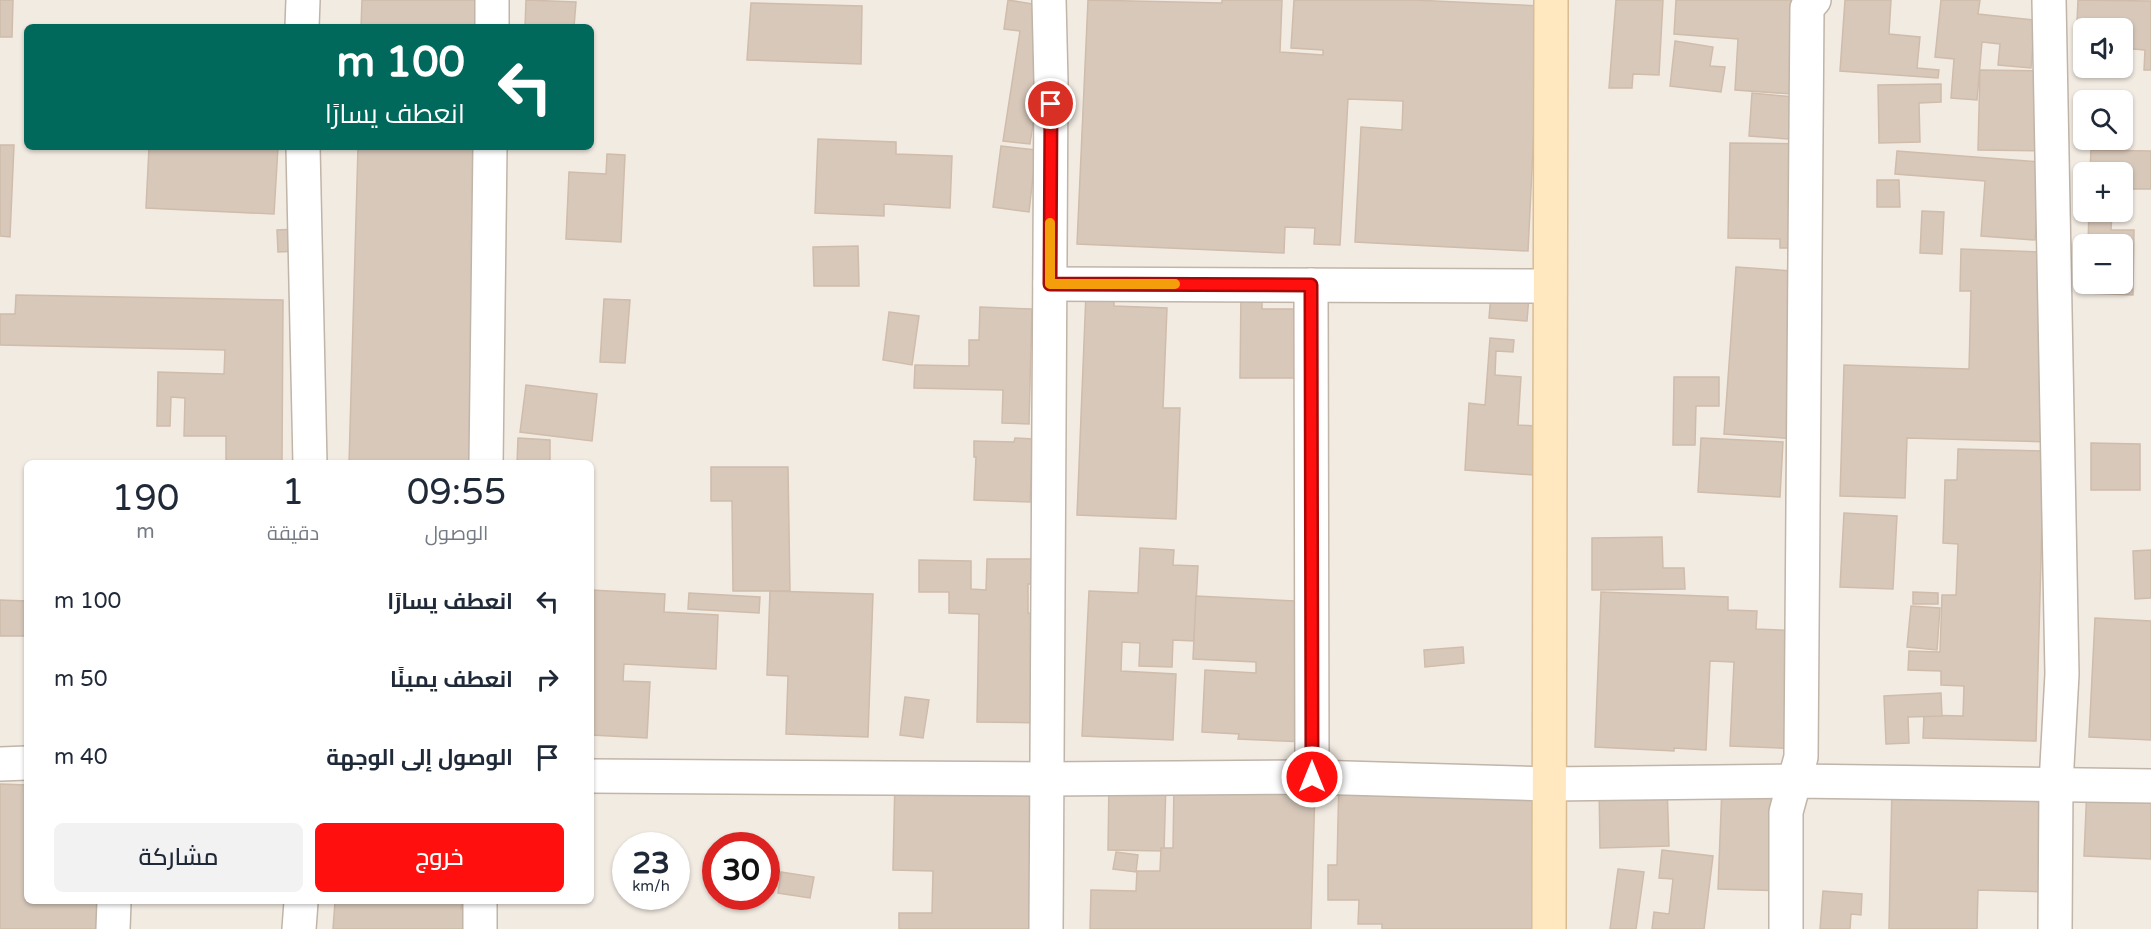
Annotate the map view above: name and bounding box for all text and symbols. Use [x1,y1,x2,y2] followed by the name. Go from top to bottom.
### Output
[2073,18,2133,294] map controls
[2073,18,2133,78] button: sound
[336,37,465,88] text: 100 m
[486,48,564,126] icon: left
[1025,78,1076,129] pin
[1034,87,1067,120] icon: arrive
[2073,90,2133,150] button: search
[325,98,465,131] text: انعطف يسارًا
[2073,162,2133,222] button: +
[2073,234,2133,294] button: −
[282,471,304,514] text: 1
[407,471,506,514] text: 09:55
[112,477,179,520] text: 190
[136,520,155,544] text: m
[267,522,319,546] text: دقيقة
[425,522,488,546] text: الوصول
[531,585,564,618] icon: left
[54,588,121,614] text: 100 m
[387,589,513,615] text: انعطف يسارًا
[531,663,564,696] icon: right
[54,666,108,692] text: 50 m
[390,667,513,693] text: انعطف يمينًا
[531,741,564,774] icon: arrive
[54,744,108,770] text: 40 m
[326,745,513,771] text: الوصول إلى الوجهة
[1280,745,1344,809] position arrow
[54,823,303,892] button: مشاركة
[315,823,564,892] button: خروج
[702,832,780,910] speed limit sign: 30
[632,845,670,882] text: 23
[632,877,670,895] text: km/h

